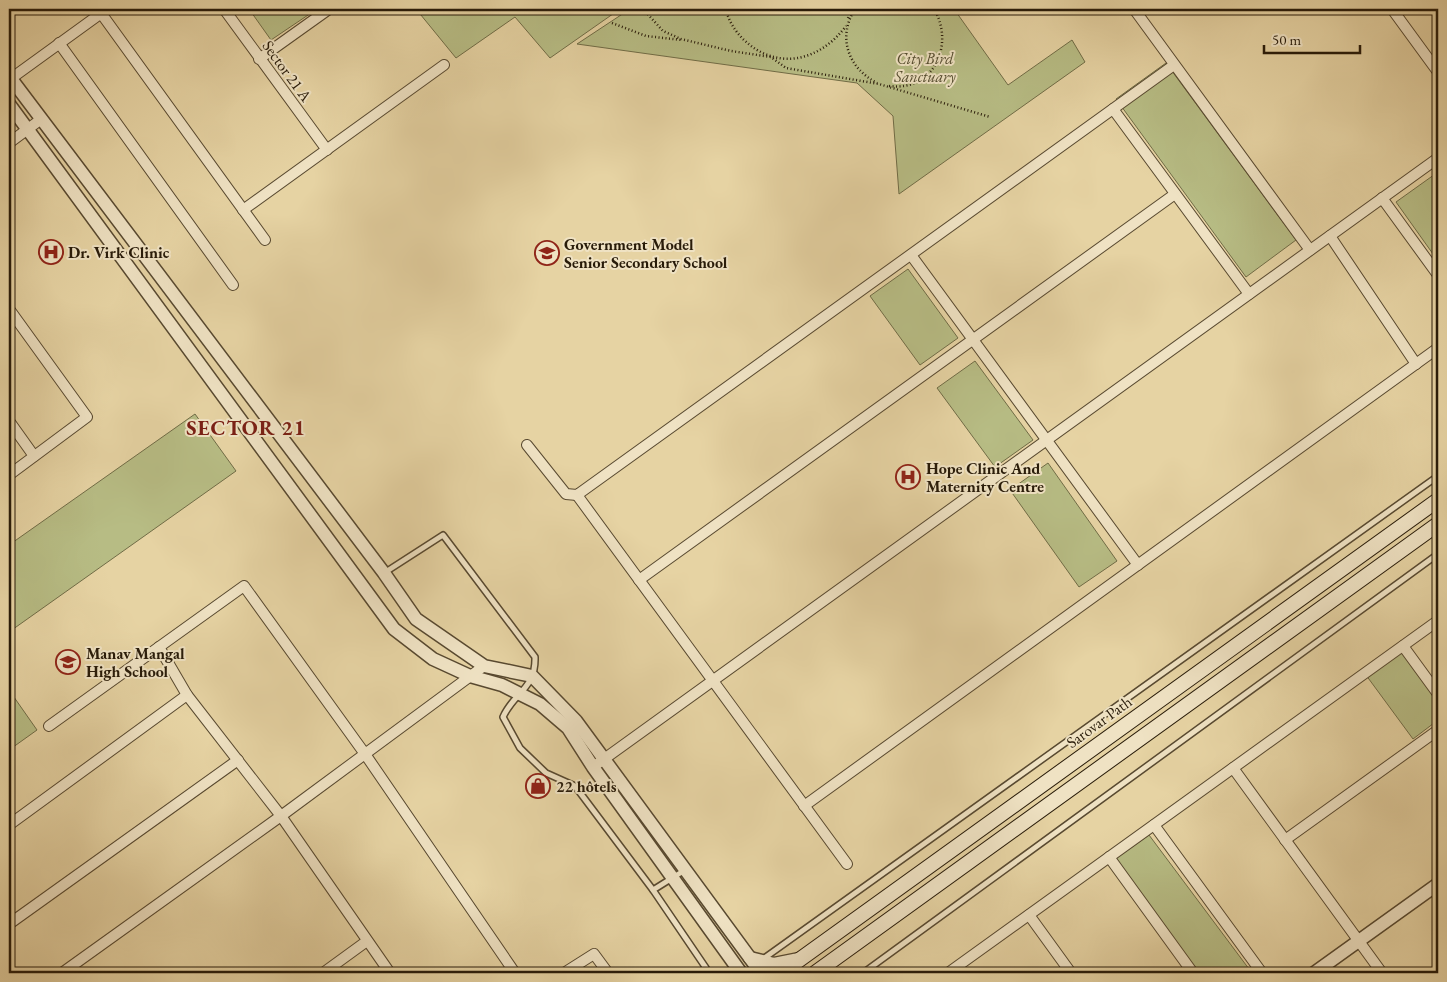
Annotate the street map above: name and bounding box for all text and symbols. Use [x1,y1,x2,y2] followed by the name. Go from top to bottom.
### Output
[1264,22,1361,54] scale bar
[1272,30,1301,49] text: 50 m
[258,36,317,107] street label: Sector 21 A
[893,48,956,87] park label: City Bird Sanctuary
[564,234,728,273] place label: Government Model Senior Secondary School
[38,239,64,265] hospital icon: Dr. Virk Clinic
[534,240,560,266] school or university icon: Government Model Senior Secondary School
[68,242,170,263] place label: Dr. Virk Clinic
[186,414,306,441] district label: SECTOR 21
[926,458,1044,497] place label: Hope Clinic And Maternity Centre
[895,464,921,490] hospital icon: Hope Clinic And Maternity Centre
[86,643,185,682] place label: Manav Mangal High School
[55,649,81,675] school or university icon: Manav Mangal High School
[1062,691,1136,753] street label: Sarovar Path
[525,773,551,799] shop icon: 22 hôtels
[556,776,617,797] place label: 22 hôtels

